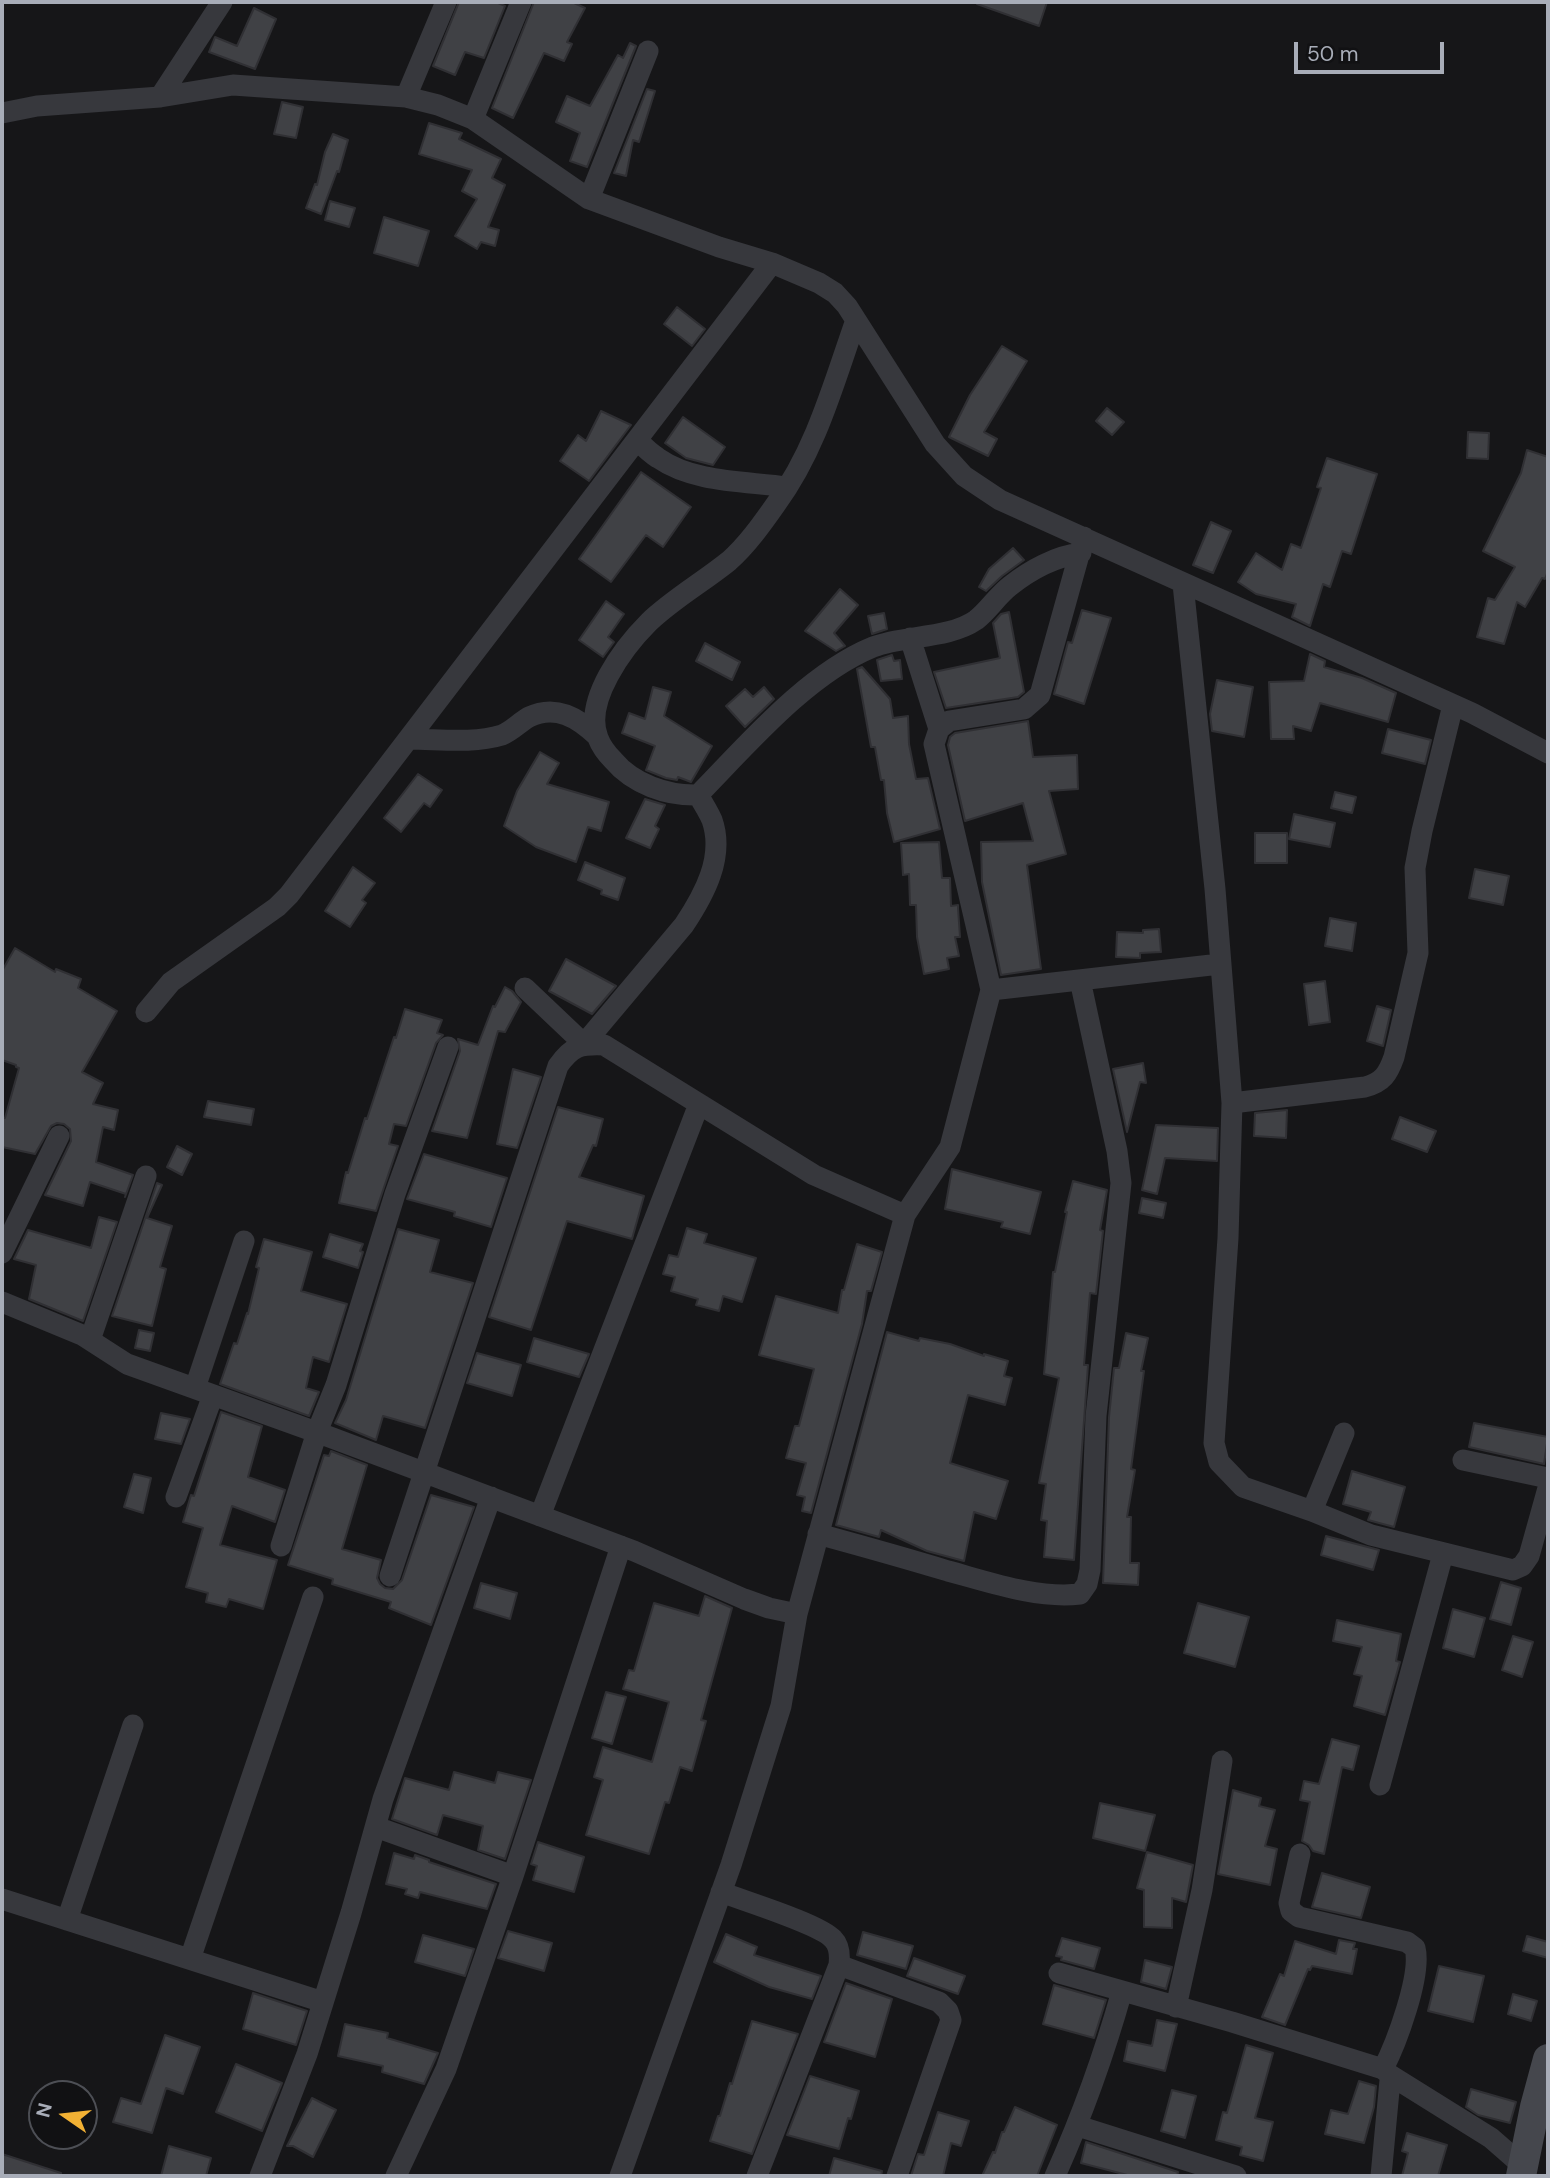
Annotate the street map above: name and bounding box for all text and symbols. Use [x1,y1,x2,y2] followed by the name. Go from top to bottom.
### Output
[1298,28,1448,72] scale bar
[1307,40,1358,68] text: 50 m
[28,2080,98,2150] north arrow
[30,2101,58,2120] text: N

